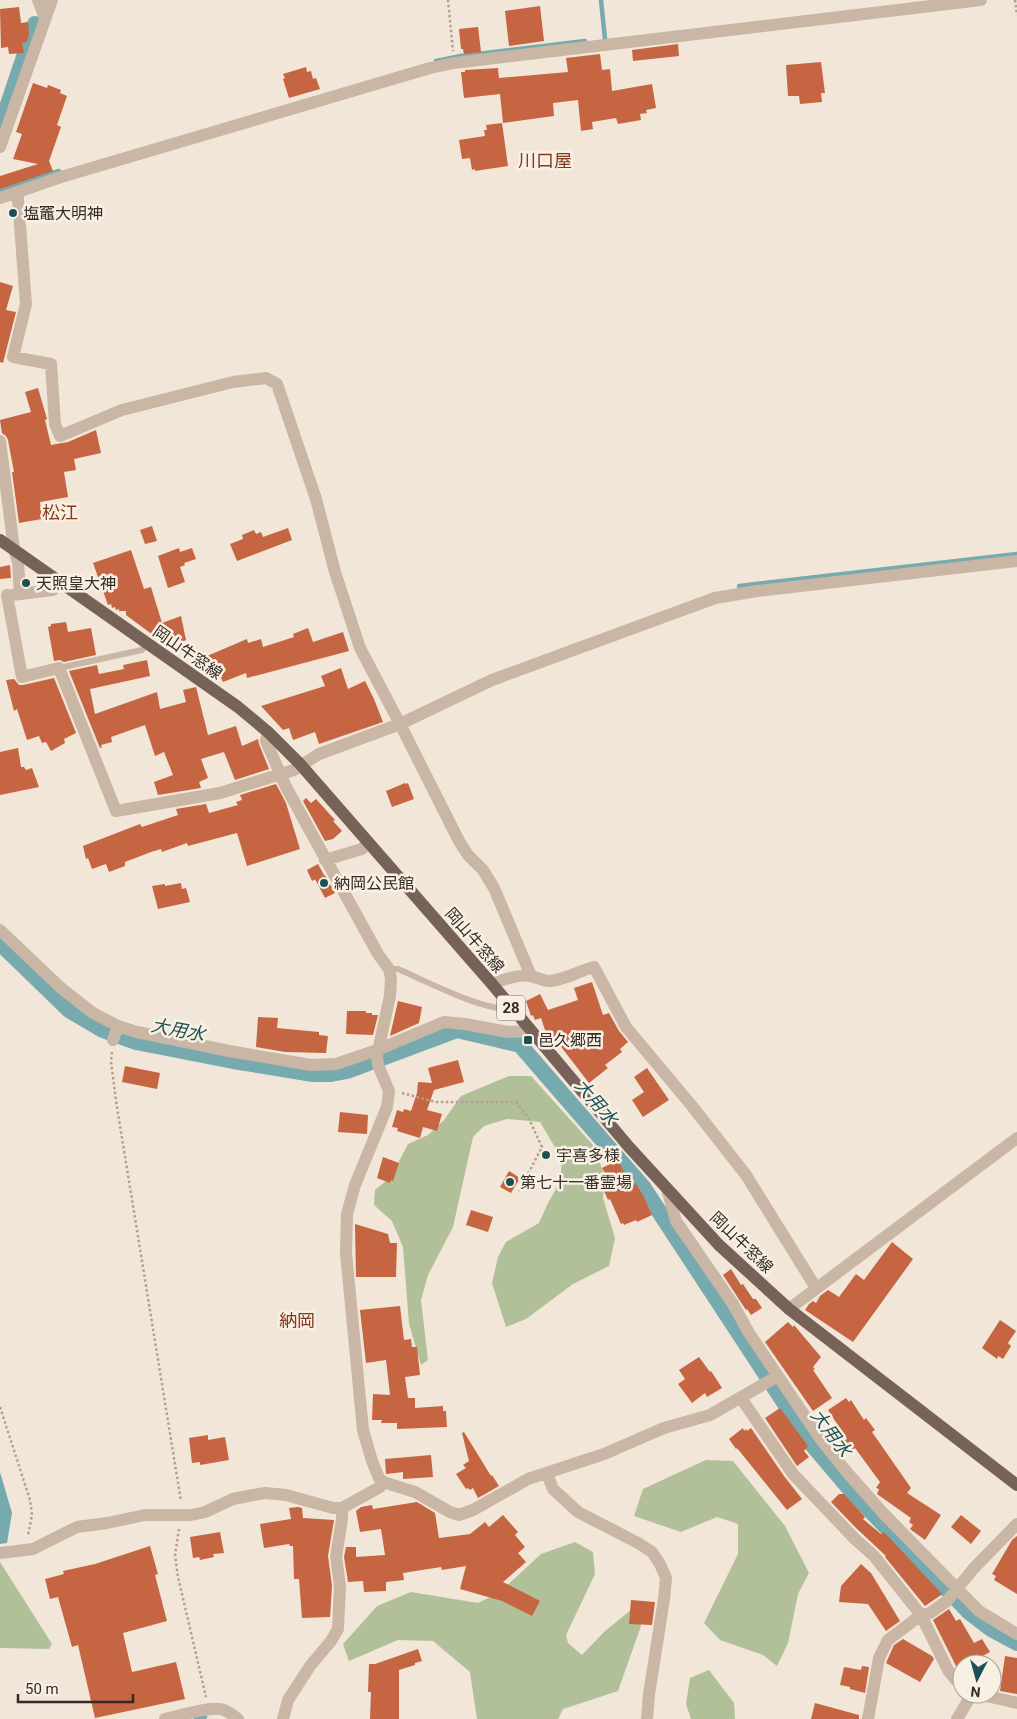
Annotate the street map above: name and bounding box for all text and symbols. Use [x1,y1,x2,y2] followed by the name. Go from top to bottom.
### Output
[518,150,572,171] district label: 川口屋
[23,204,103,223] place label: 塩竈大明神
[7,207,19,219] marker: 塩竈大明神
[42,502,78,523] district label: 松江
[36,574,116,593] place label: 天照皇大神
[20,577,32,589] marker: 天照皇大神
[149,622,226,683] street label: 岡山牛窓線
[334,874,414,893] place label: 納岡公民館
[318,877,330,889] marker: 納岡公民館
[441,904,508,977] street label: 岡山牛窓線
[497,996,525,1020] road number: 28
[150,1014,209,1045] water label: 大用水
[538,1031,602,1050] place label: 邑久郷西
[522,1034,534,1046] marker: 邑久郷西
[571,1074,623,1130] water label: 大用水
[556,1146,620,1165] place label: 宇喜多様
[540,1149,552,1161] marker: 宇喜多様
[520,1173,632,1192] place label: 第七十一番霊場
[504,1176,516,1188] marker: 第七十一番霊場
[706,1208,777,1277] street label: 岡山牛窓線
[279,1310,315,1331] district label: 納岡
[807,1405,857,1462] water label: 大用水
[952,1654,1002,1704] north arrow
[18,1672,132,1704] scale bar
[25,1680,59,1698] text: 50 m
[970,1683,981,1700] text: N

